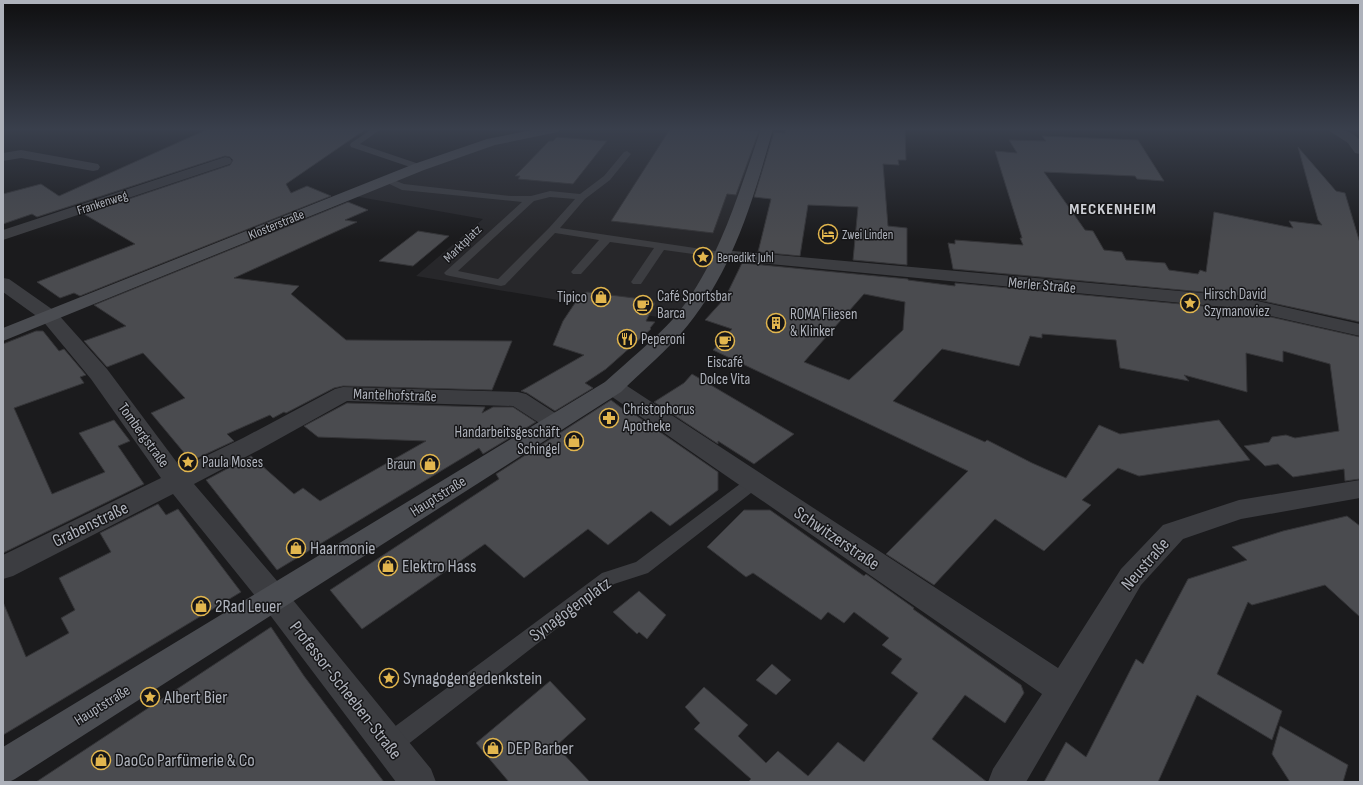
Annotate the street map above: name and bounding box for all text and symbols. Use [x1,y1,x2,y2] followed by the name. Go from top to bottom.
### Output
[75,187,130,219] street label: Frankenweg
[1069,200,1157,219] district label: MECKENHEIM
[246,206,307,243] street label: Klosterstraße
[440,221,485,266] street label: Marktplatz
[817,223,839,245] hotel icon: Zwei Linden
[842,227,893,243] place label: Zwei Linden
[692,246,714,268] place icon: Benedikt Juhl
[717,250,774,266] place label: Benedikt Juhl
[1007,273,1077,298] street label: Merler Straße
[1204,285,1270,321] place label: Hirsch David Szymanoviez
[590,286,612,308] shop icon: Tipico
[657,287,732,323] place label: Café Sportsbar Barca
[557,288,587,307] place label: Tipico
[1179,292,1201,314] place icon: Hirsch David Szymanoviez
[632,294,654,316] cafe icon: Café Sportsbar Barca
[790,305,857,341] place label: ROMA Fliesen & Klinker
[765,312,787,334] building icon: ROMA Fliesen & Klinker
[616,328,638,350] restaurant icon: Peperoni
[641,330,685,349] place label: Peperoni
[714,330,736,352] cafe icon: Eiscafé Dolce Vita
[700,353,751,389] place label: Eiscafé Dolce Vita
[353,385,437,406] street label: Mantelhofstraße
[114,399,173,471] street label: Tombergstraße
[622,400,695,436] place label: Christophorus Apotheke
[598,407,620,429] pharmacy icon: Christophorus Apotheke
[455,423,560,459] place label: Handarbeitsgeschäft Schingel
[563,430,585,452] shop icon: Handarbeitsgeschäft Schingel
[177,451,199,473] place icon: Paula Moses
[202,453,263,472] place label: Paula Moses
[419,453,441,475] shop icon: Braun
[387,455,416,474] place label: Braun
[407,472,470,521] street label: Hauptstraße
[49,497,132,552] street label: Grabenstraße
[790,502,883,575] street label: Schwitzerstraße
[1117,534,1174,595] street label: Neustraße
[285,537,307,559] shop icon: Haarmonie
[310,538,375,559] place label: Haarmonie
[377,555,399,577] shop icon: Elektro Hass
[402,556,476,577] place label: Elektro Hass
[525,572,616,646] street label: Synagogenplatz
[190,595,212,617] shop icon: 2Rad Leuer
[215,596,281,617] place label: 2Rad Leuer
[285,617,406,764] street label: Professor-Scheeben-Straße
[378,667,400,689] place icon: Synagogengedenkstein
[403,668,542,689] place label: Synagogengedenkstein
[71,681,134,730] street label: Hauptstraße
[139,686,161,708] place icon: Albert Bier
[163,687,228,708] place label: Albert Bier
[482,737,504,759] shop icon: DEP Barber
[507,738,574,759] place label: DEP Barber
[90,749,112,771] shop icon: DaoCo Parfümerie & Co
[115,750,255,771] place label: DaoCo Parfümerie & Co

